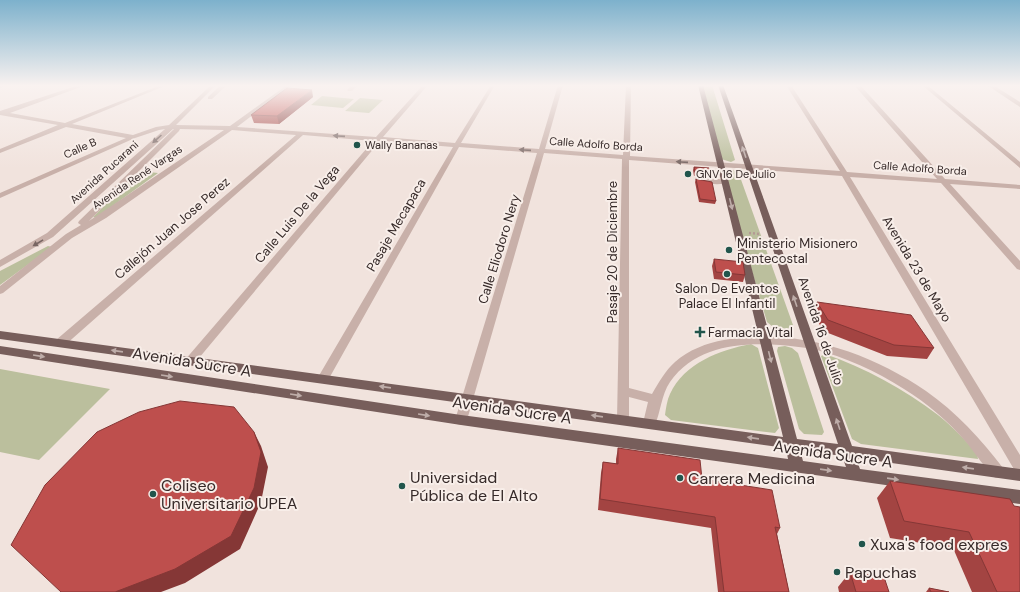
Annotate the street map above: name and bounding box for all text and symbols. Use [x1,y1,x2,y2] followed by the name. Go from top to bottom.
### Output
[333,132,345,139] one-way arrow
[61,134,99,161] street label: Calle B
[549,134,643,154] street label: Calle Adolfo Borda
[152,135,162,144] one-way arrow
[67,138,141,206] street label: Avenida Pucarani
[365,138,438,152] place label: Wally Bananas
[352,140,362,150] marker: Wally Bananas
[89,142,185,212] street label: Avenida René Vargas
[740,145,746,157] one-way arrow
[518,147,531,154] one-way arrow
[676,158,688,165] one-way arrow
[873,158,967,178] street label: Calle Adolfo Borda
[251,161,343,267] street label: Calle Luis De la Vega
[696,167,776,181] place label: GNV 16 De Julio
[683,169,693,179] marker: GNV 16 De Julio
[111,173,233,283] street label: Callejón Juan Jose Perez
[363,176,429,274] street label: Pasaje Mecapaca
[604,181,621,323] street label: Pasaje 20 de Diciembre
[474,192,524,306] street label: Calle Eliodoro Nery
[728,198,734,210] one-way arrow
[879,213,956,325] street label: Avenida 23 de Mayo
[737,235,858,267] place label: Ministerio Misionero Pentecostal
[33,239,43,247] one-way arrow
[724,245,734,255] marker: Ministerio Misionero Pentecostal
[722,269,732,279] marker: Salon De Eventos Palace El Infantil
[794,275,848,388] street label: Avenida 16 de Julio
[675,280,779,312] place label: Salon De Eventos Palace El Infantil
[792,294,798,306] one-way arrow
[708,324,793,341] place label: Farmacia Vital
[695,327,705,337] marker: Farmacia Vital
[131,342,253,382] street label: Avenida Sucre A
[111,348,123,354] one-way arrow
[767,351,773,363] one-way arrow
[32,353,45,359] one-way arrow
[161,373,173,379] one-way arrow
[379,384,391,390] one-way arrow
[451,391,573,429] street label: Avenida Sucre A
[290,392,302,398] one-way arrow
[418,412,430,418] one-way arrow
[591,413,603,419] one-way arrow
[834,417,840,429] one-way arrow
[747,435,760,441] one-way arrow
[772,435,894,473] street label: Avenida Sucre A
[961,465,974,471] one-way arrow
[410,467,538,506] place label: Universidad Pública de El Alto
[820,467,832,473] one-way arrow
[688,468,815,489] place label: Carrera Medicina
[675,473,685,483] marker: Carrera Medicina
[161,475,298,514] place label: Coliseo Universitario UPEA
[887,476,900,482] one-way arrow
[397,481,407,491] marker: Universidad Pública de El Alto
[148,489,158,499] marker: Coliseo Universitario UPEA
[870,534,1008,555] place label: Xuxa's food expres
[857,539,867,549] marker: Xuxa's food expres
[845,562,917,583] place label: Papuchas
[832,567,842,577] marker: Papuchas

